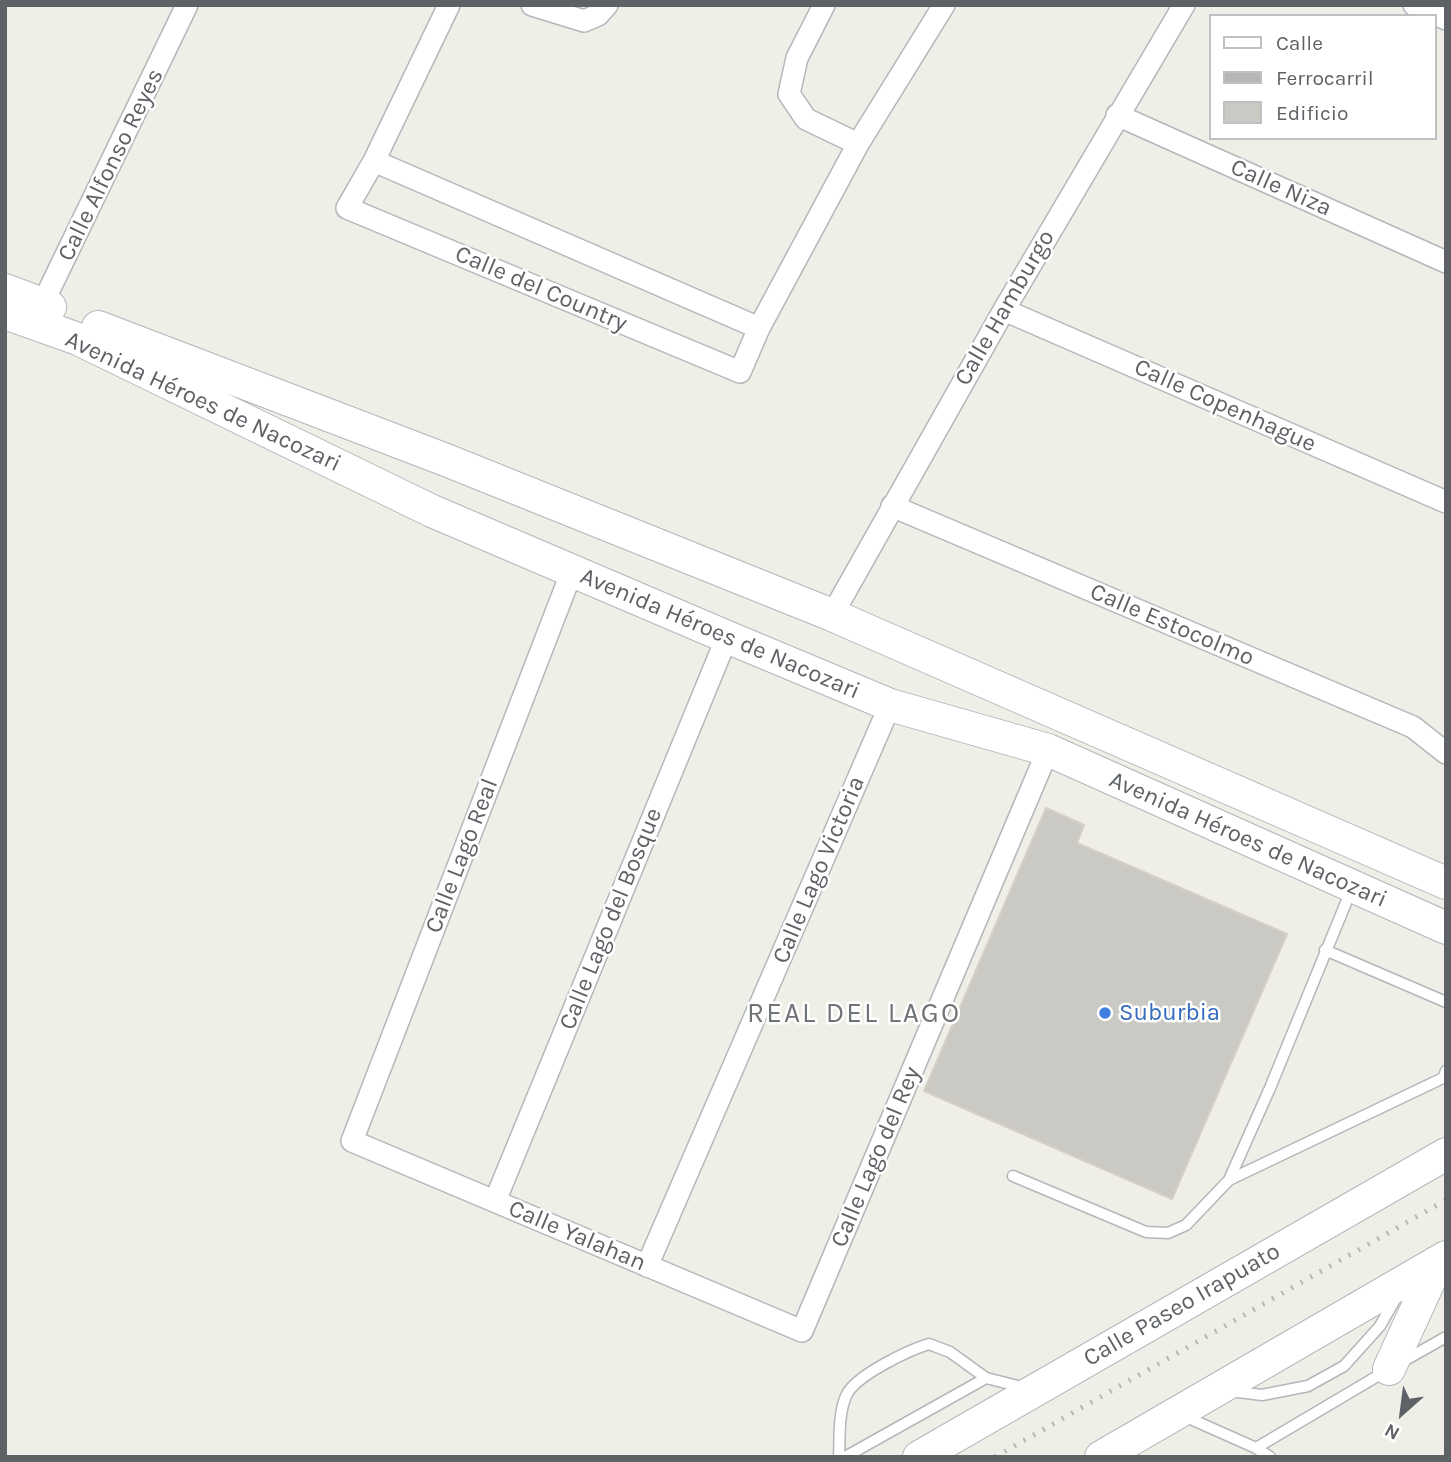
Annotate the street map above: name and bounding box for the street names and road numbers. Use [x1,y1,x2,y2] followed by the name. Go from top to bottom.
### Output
[52,64,170,266] street label: Calle Alfonso Reyes
[1226,153,1336,223] street label: Calle Niza
[949,225,1061,391] street label: Calle Hamburgo
[451,240,631,338] street label: Calle del Country
[61,325,345,479] street label: Avenida Héroes de Nacozari
[1130,353,1320,459] street label: Calle Copenhague
[576,562,864,706] street label: Avenida Héroes de Nacozari
[1086,577,1258,673] street label: Calle Estocolmo
[1105,766,1391,914] street label: Avenida Héroes de Nacozari
[767,772,871,968] street label: Calle Lago Victoria
[419,775,505,937] street label: Calle Lago Real
[553,804,669,1034] street label: Calle Lago del Bosque
[825,1062,927,1252] street label: Calle Lago del Rey
[504,1194,650,1278] street label: Calle Yalahan
[1079,1237,1285,1373] street label: Calle Paseo Irapuato

